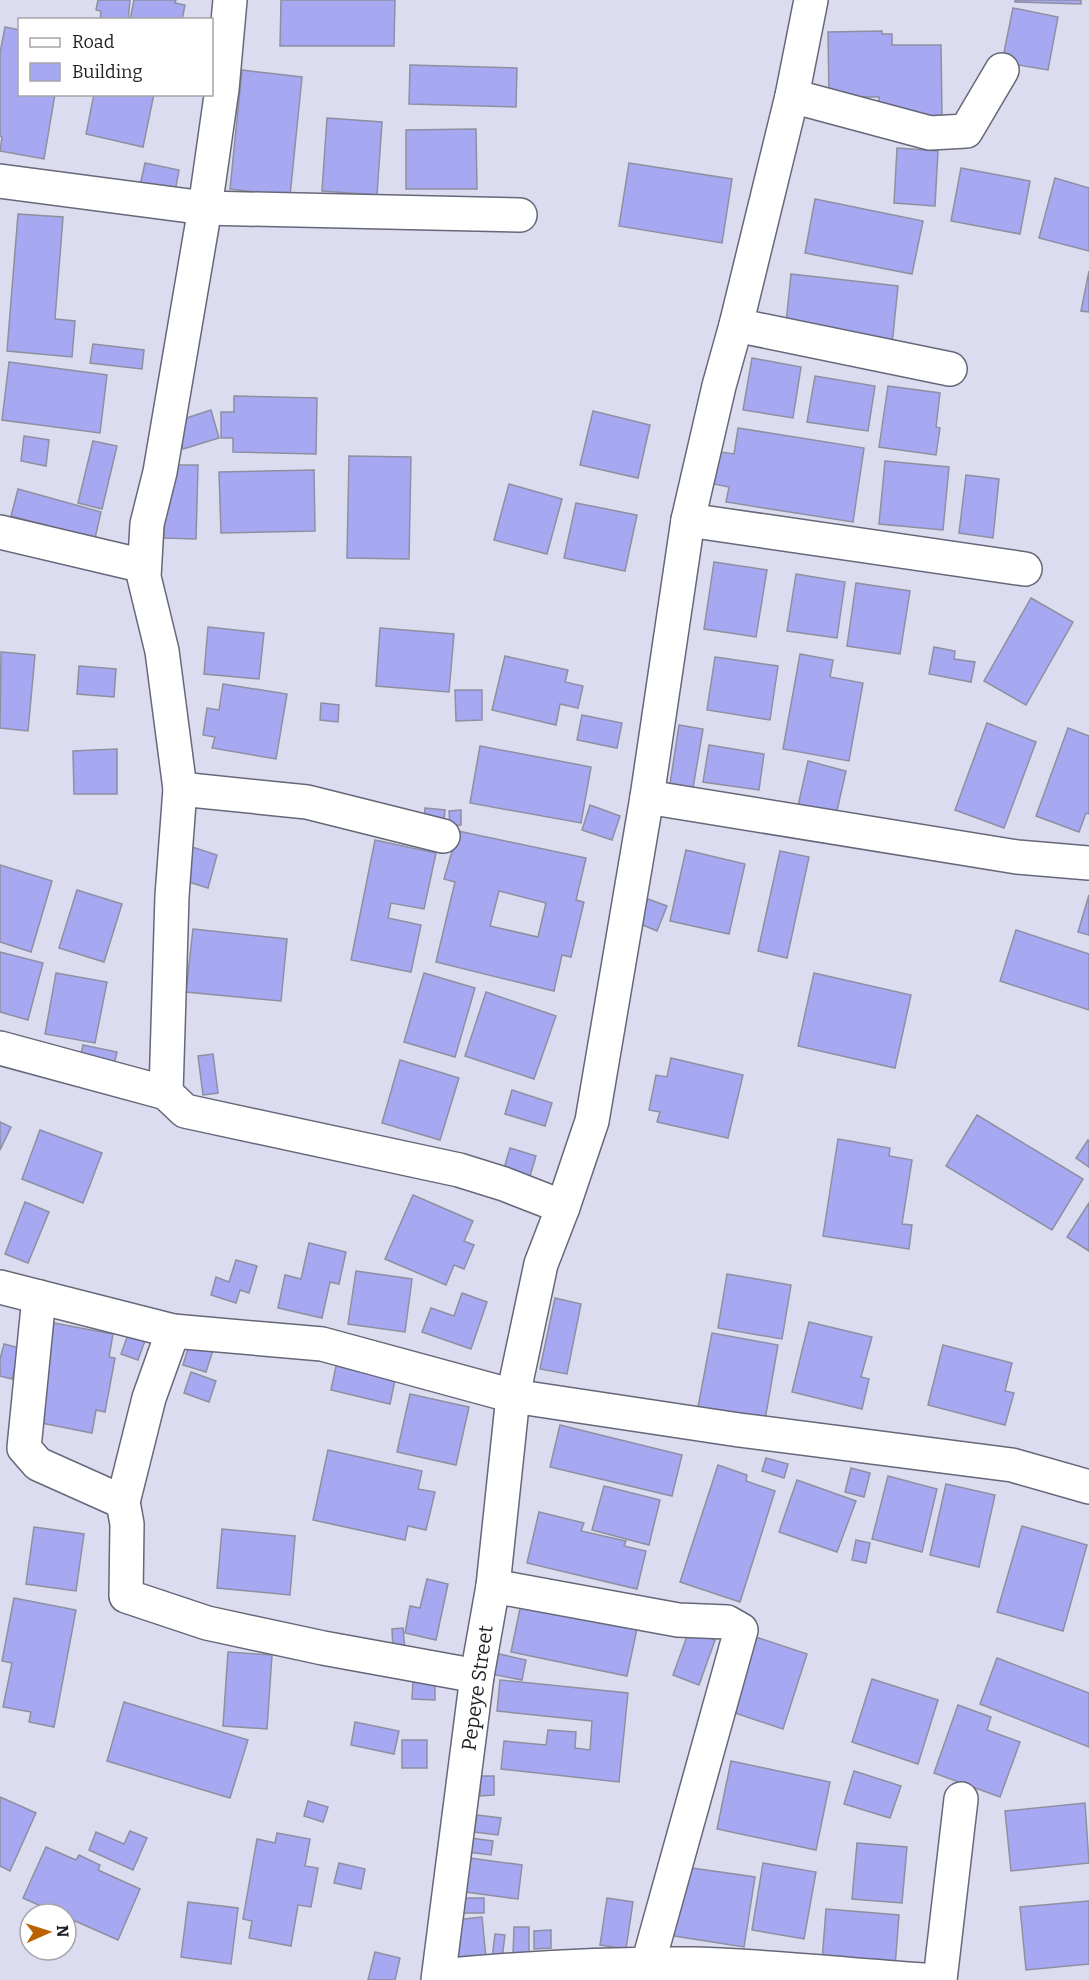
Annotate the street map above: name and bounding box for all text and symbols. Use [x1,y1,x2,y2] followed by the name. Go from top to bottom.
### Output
[18,18,213,96] legend
[72,31,115,53] text: Road
[72,61,143,83] text: Building
[456,1624,498,1752] street label: Pepeye Street
[18,1902,78,1962] north arrow
[53,1925,72,1938] text: N

